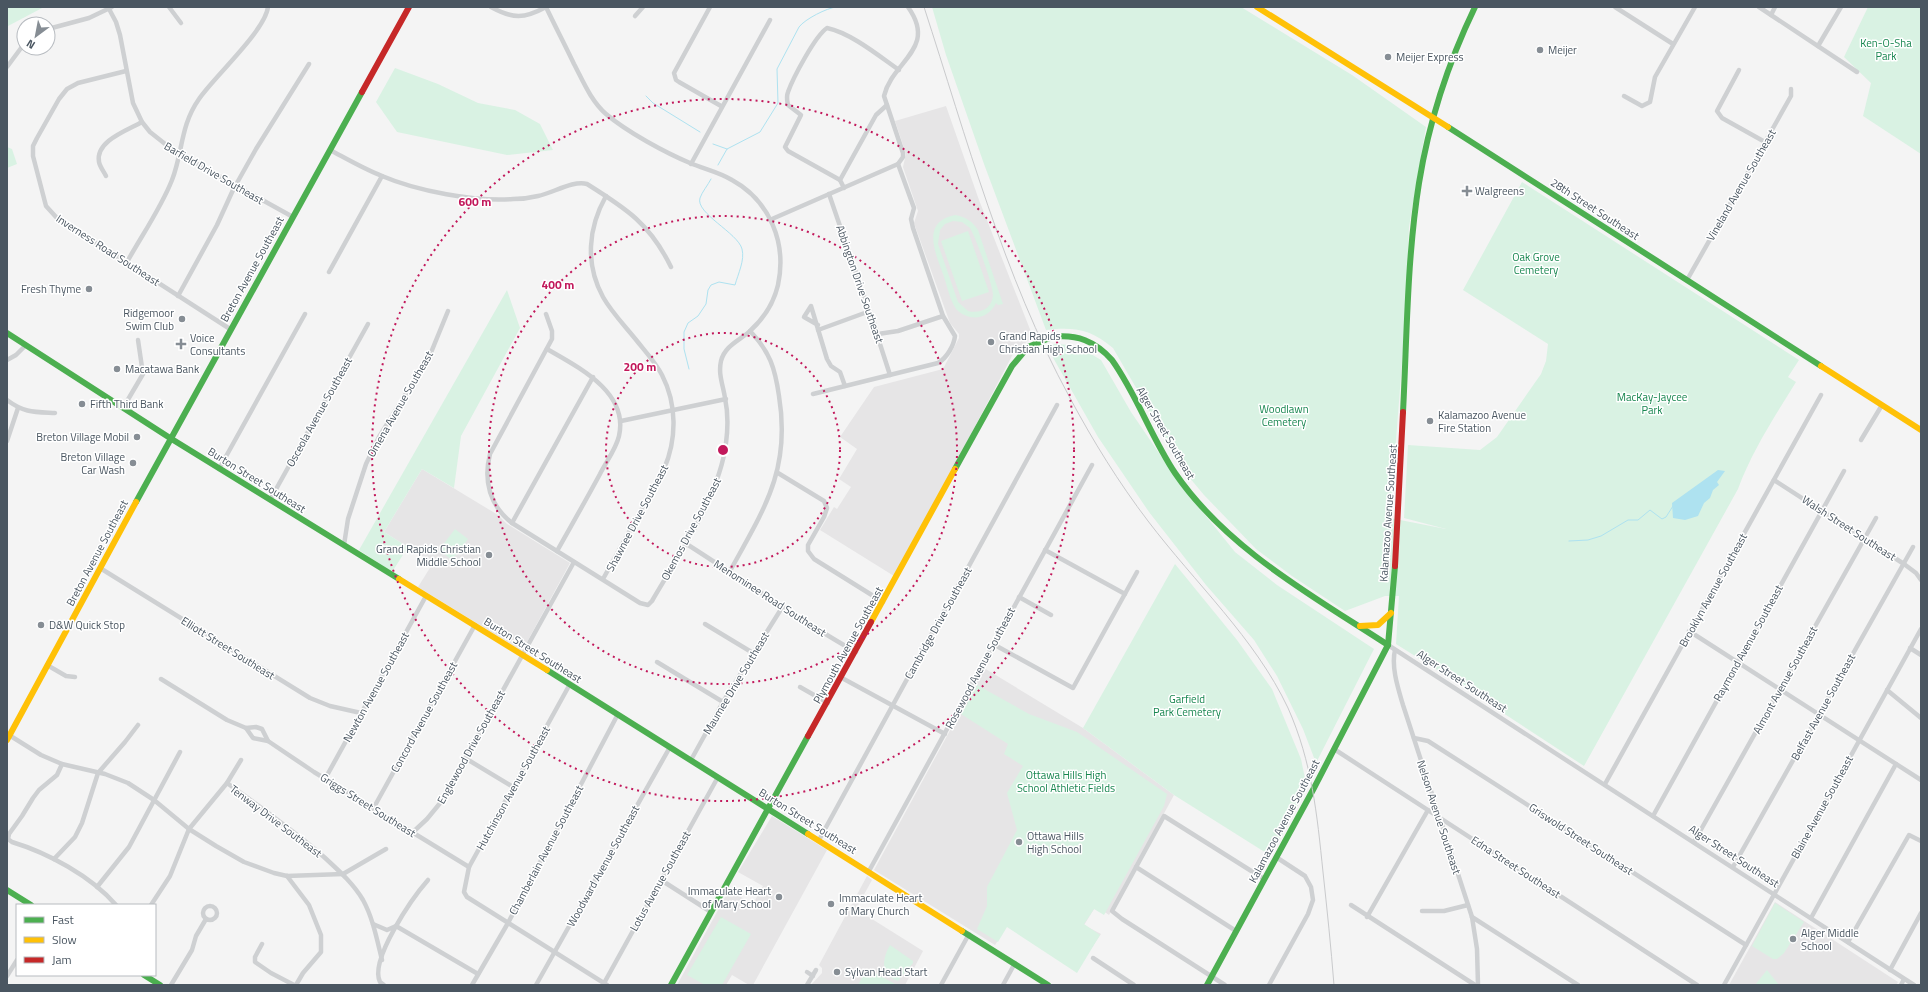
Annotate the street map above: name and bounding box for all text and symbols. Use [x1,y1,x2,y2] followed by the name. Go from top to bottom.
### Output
[16,16,56,56] north arrow
[1860,35,1912,64] park label: Ken-O-Sha Park
[23,36,38,53] text: N
[1548,42,1577,58] place label: Meijer
[1535,45,1545,55] marker: Meijer
[1396,49,1464,65] place label: Meijer Express
[1383,52,1393,62] marker: Meijer Express
[1702,126,1780,244] street label: Vineland Avenue Southeast
[161,138,267,208] street label: Barfield Drive Southeast
[1548,174,1643,244] street label: 28th Street Southeast
[1475,183,1524,199] place label: Walgreens
[1462,186,1472,196] marker: Walgreens
[459,192,491,211] text: 600 m
[53,210,163,290] street label: Inverness Road Southeast
[216,213,288,325] street label: Breton Avenue Southeast
[832,223,888,345] street label: Abbington Drive Southeast
[1512,249,1560,278] park label: Oak Grove Cemetery
[542,275,574,294] text: 400 m
[21,281,81,297] place label: Fresh Thyme
[84,284,94,294] marker: Fresh Thyme
[123,305,174,334] place label: Ridgemoor Swim Club
[177,314,187,324] marker: Ridgemoor Swim Club
[999,328,1097,357] place label: Grand Rapids Christian High School
[190,330,245,359] place label: Voice Consultants
[986,337,996,347] marker: Grand Rapids Christian High School
[175,338,187,350] marker: Voice Consultants
[363,348,437,460] street label: Omena Avenue Southeast
[282,354,356,470] street label: Osceola Avenue Southeast
[624,357,656,376] text: 200 m
[125,361,200,377] place label: Macatawa Bank
[112,364,122,374] marker: Macatawa Bank
[1133,384,1199,482] street label: Alger Street Southeast
[1617,389,1688,418] park label: MacKay-Jaycee Park
[90,396,164,412] place label: Fifth Third Bank
[77,399,87,409] marker: Fifth Third Bank
[1259,401,1309,430] park label: Woodlawn Cemetery
[1438,407,1526,436] place label: Kalamazoo Avenue Fire Station
[1425,416,1435,426] marker: Kalamazoo Avenue Fire Station
[36,429,129,445] place label: Breton Village Mobil
[132,432,142,442] marker: Breton Village Mobil
[205,443,309,517] street label: Burton Street Southeast
[716,443,730,457] centre of rings
[1375,444,1401,582] street label: Kalamazoo Avenue Southeast
[60,449,125,478] place label: Breton Village Car Wash
[128,458,138,468] marker: Breton Village Car Wash
[602,462,672,574] street label: Shawnee Drive Southeast
[657,475,725,583] street label: Okemos Drive Southeast
[1799,492,1899,565] street label: Walsh Street Southeast
[62,497,132,609] street label: Breton Avenue Southeast
[1675,530,1751,650] street label: Brooklyn Avenue Southeast
[376,541,481,570] place label: Grand Rapids Christian Middle School
[484,550,494,560] marker: Grand Rapids Christian Middle School
[711,556,829,640] street label: Menominee Road Southeast
[900,564,976,682] street label: Cambridge Drive Southeast
[1709,582,1787,704] street label: Raymond Avenue Southeast
[809,583,887,706] street label: Plymouth Avenue Southeast
[941,604,1019,732] street label: Rosewood Avenue Southeast
[178,613,278,683] street label: Elliott Street Southeast
[481,613,585,687] street label: Burton Street Southeast
[49,617,125,633] place label: D&W Quick Stop
[36,620,46,630] marker: D&W Quick Stop
[1749,623,1821,737] street label: Almont Avenue Southeast
[339,629,413,745] street label: Newton Avenue Southeast
[699,629,773,737] street label: Maumee Drive Southeast
[1414,646,1510,716] street label: Alger Street Southeast
[1787,651,1859,763] street label: Belfast Avenue Southeast
[387,659,461,775] street label: Concord Avenue Southeast
[433,687,509,807] street label: Englewood Drive Southeast
[1153,691,1222,720] park label: Garfield Park Cemetery
[472,723,554,853] street label: Hutchinson Avenue Southeast
[1787,753,1857,861] street label: Blaine Avenue Southeast
[1245,756,1323,886] street label: Kalamazoo Avenue Southeast
[1413,758,1465,876] street label: Nelson Avenue Southeast
[1017,767,1115,796] park label: Ottawa Hills High School Athletic Fields
[317,769,419,841] street label: Griggs Street Southeast
[227,781,325,861] street label: Tenway Drive Southeast
[505,782,587,918] street label: Chamberlain Avenue Southeast
[756,784,860,858] street label: Burton Street Southeast
[1526,799,1636,879] street label: Griswold Street Southeast
[563,802,643,930] street label: Woodward Avenue Southeast
[1686,821,1782,891] street label: Alger Street Southeast
[626,828,694,934] street label: Lotus Avenue Southeast
[1027,828,1084,857] place label: Ottawa Hills High School
[1468,832,1564,902] street label: Edna Street Southeast
[1014,837,1024,847] marker: Ottawa Hills High School
[688,883,771,912] place label: Immaculate Heart of Mary School
[839,890,922,919] place label: Immaculate Heart of Mary Church
[774,892,784,902] marker: Immaculate Heart of Mary School
[826,899,836,909] marker: Immaculate Heart of Mary Church
[16,904,156,976] legend
[52,910,75,929] text: Fast
[1801,925,1859,954] place label: Alger Middle School
[52,930,77,949] text: Slow
[1788,934,1798,944] marker: Alger Middle School
[52,950,72,969] text: Jam
[845,964,927,980] place label: Sylvan Head Start
[832,967,842,977] marker: Sylvan Head Start

